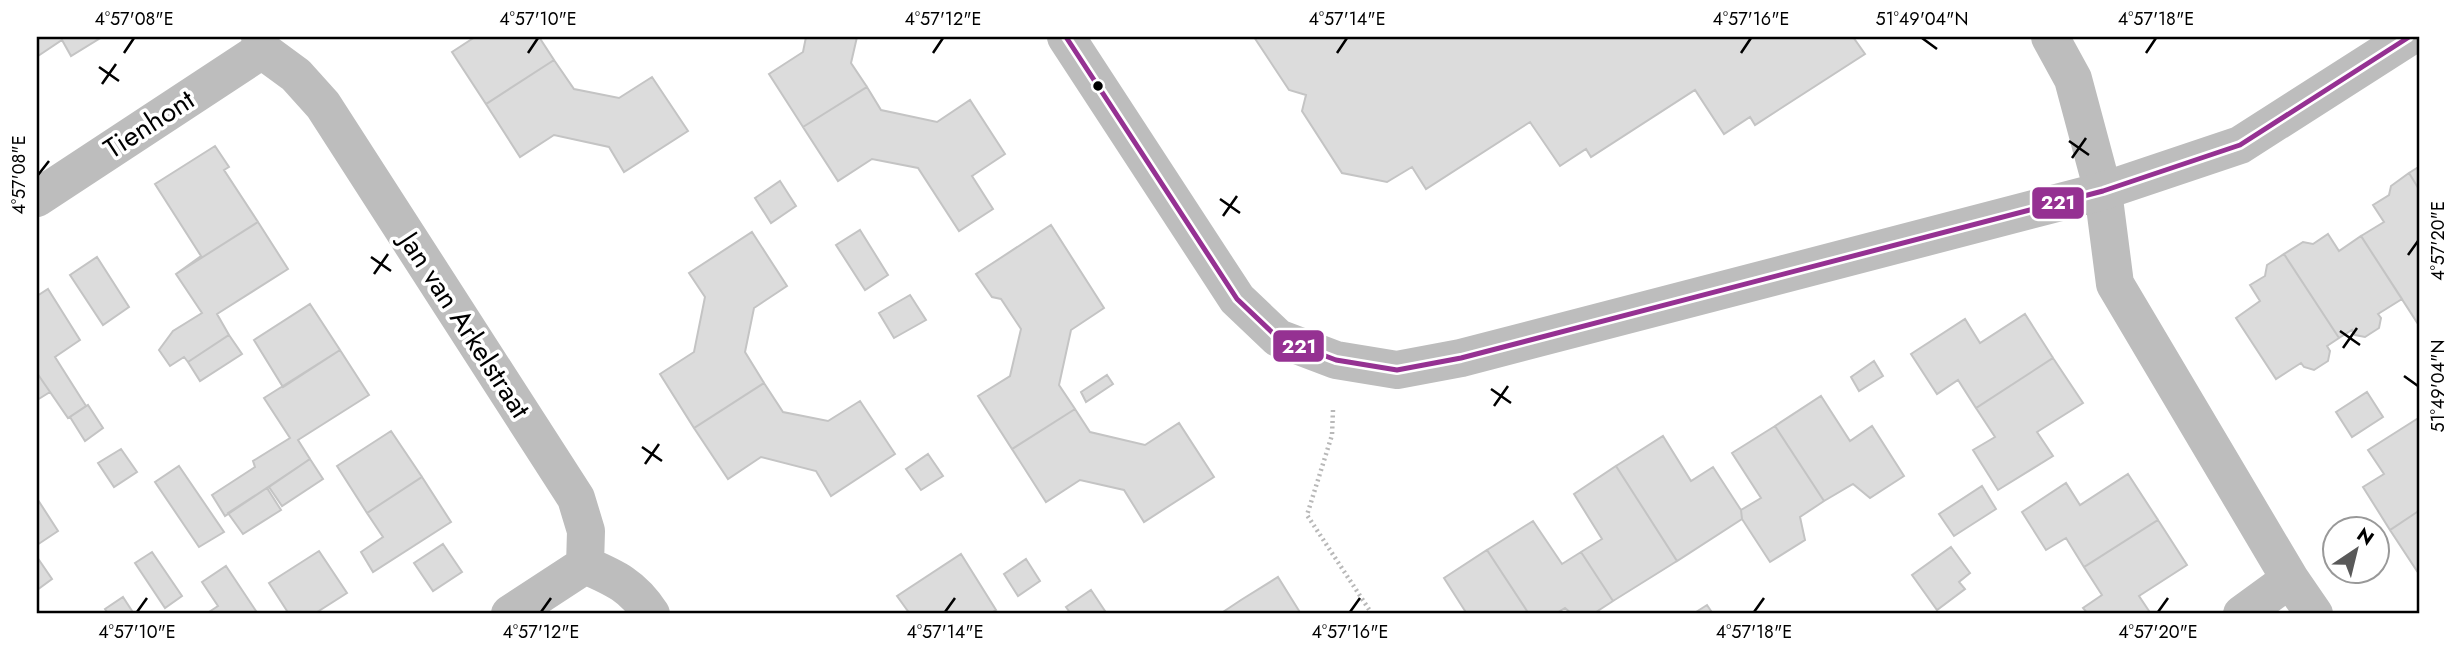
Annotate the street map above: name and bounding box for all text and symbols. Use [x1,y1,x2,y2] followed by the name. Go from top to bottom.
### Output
[94,6,174,32] text: 4°57'08"E
[499,6,577,32] text: 4°57'10"E
[905,6,981,32] text: 4°57'12"E
[1308,6,1386,32] text: 4°57'14"E
[1713,6,1789,32] text: 4°57'16"E
[1876,6,1968,32] text: 51°49'04"N
[2118,6,2194,32] text: 4°57'18"E
[96,79,203,169] street label: Tienhont
[1091,79,1105,93] unlabelled marker
[6,135,32,215] text: 4°57'08"E
[2031,186,2085,220] line badge: 221
[2041,189,2075,216] text: 221
[2425,201,2451,281] text: 4°57'20"E
[387,221,541,426] street label: Jan van Arkelstraat
[1272,329,1325,363] line badge: 221
[1282,333,1316,360] text: 221
[2425,340,2451,432] text: 51°49'04"N
[2320,514,2390,584] north arrow
[2352,521,2379,552] text: N
[98,619,176,645] text: 4°57'10"E
[503,619,579,645] text: 4°57'12"E
[906,619,984,645] text: 4°57'14"E
[1312,619,1388,645] text: 4°57'16"E
[1716,619,1792,645] text: 4°57'18"E
[2118,619,2198,645] text: 4°57'20"E

